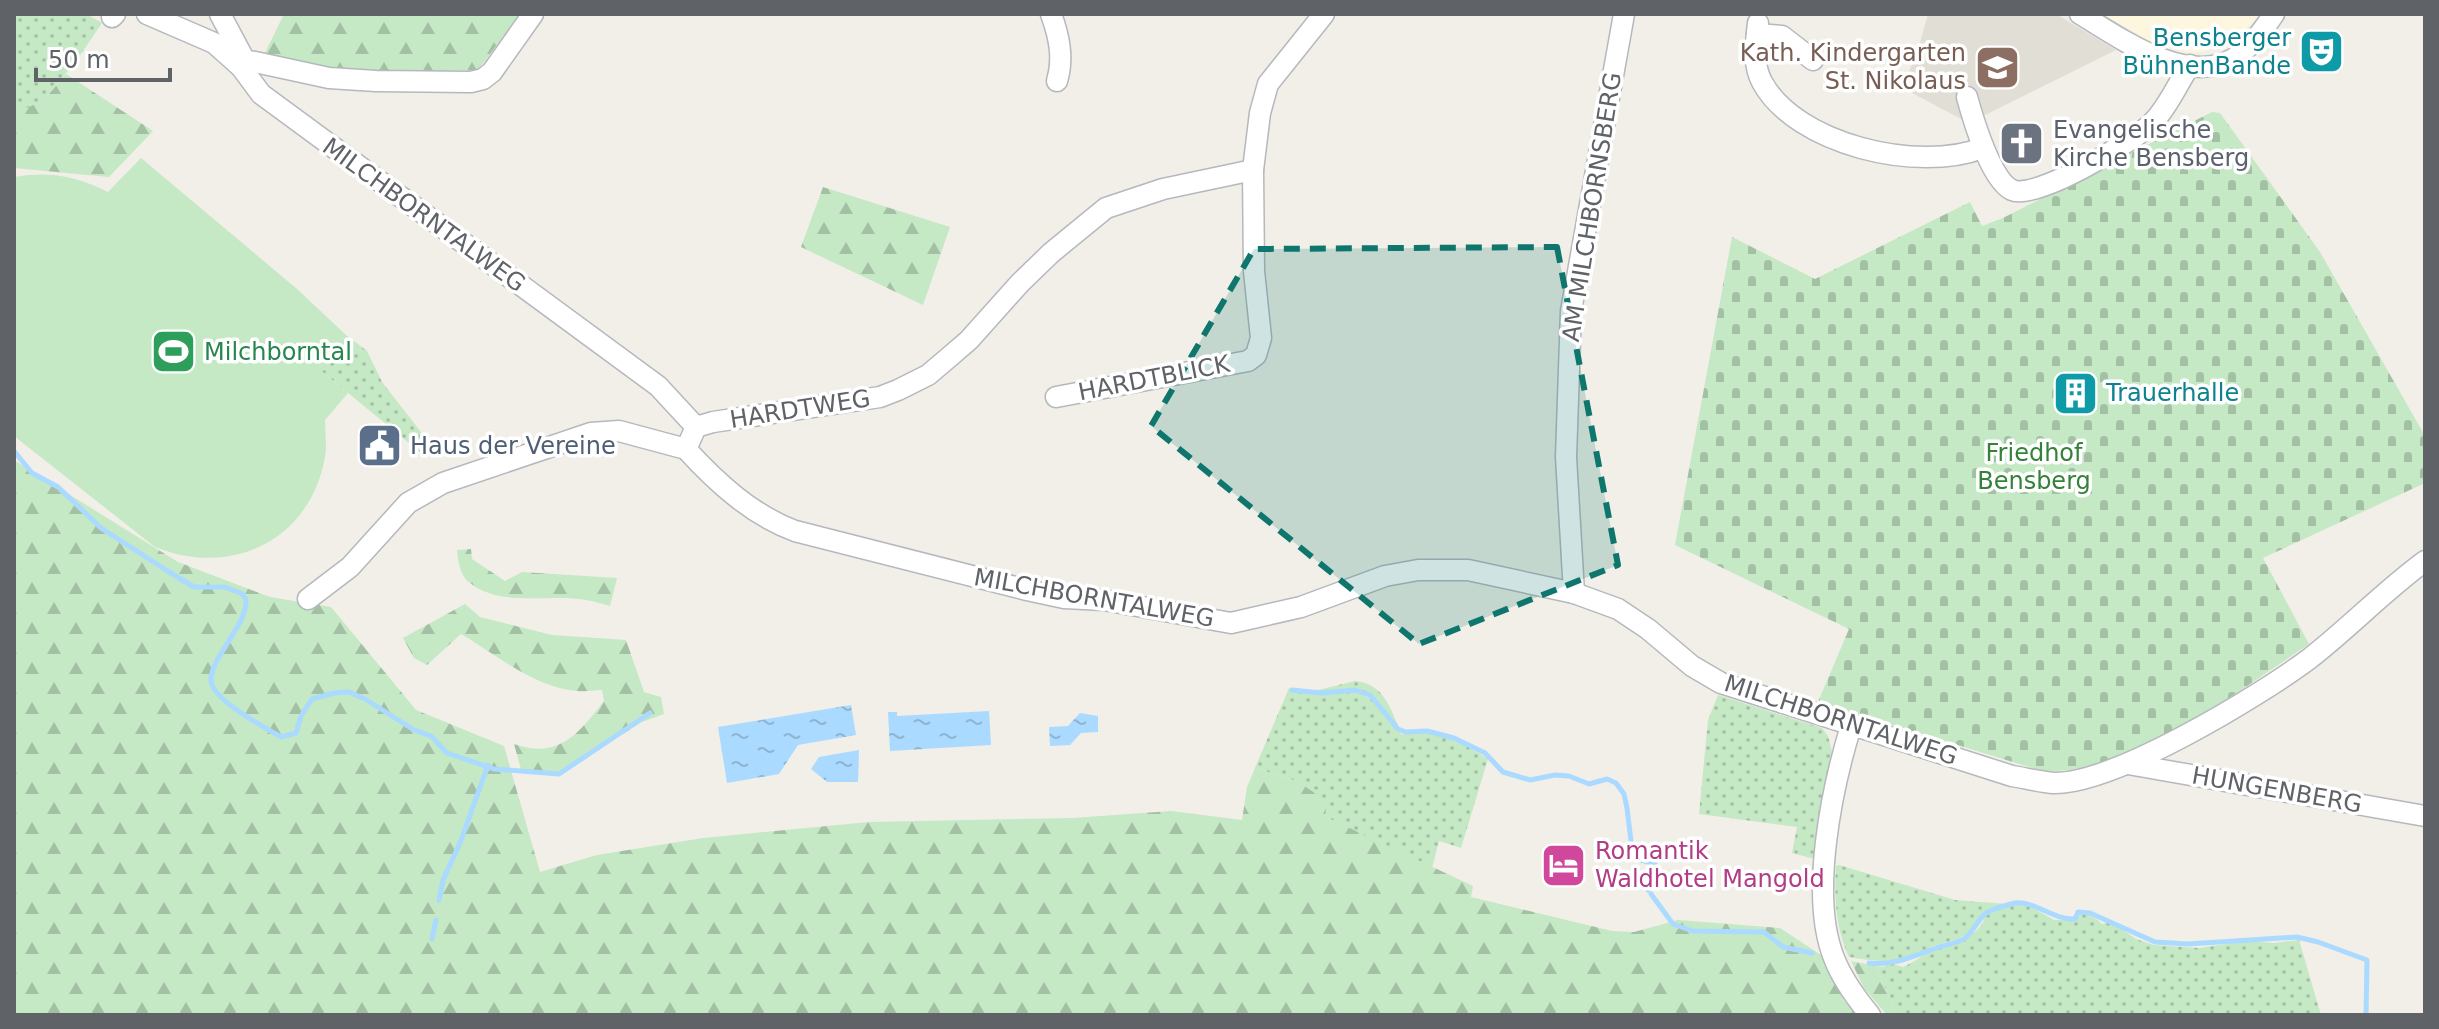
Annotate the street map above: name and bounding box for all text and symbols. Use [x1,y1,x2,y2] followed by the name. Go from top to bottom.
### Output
[2123,24,2291,80] place label: Bensberger BühnenBande
[2298,28,2346,76] theatre icon: Bensberger BühnenBande
[36,32,170,82] scale bar
[1740,39,1966,95] place label: Kath. Kindergarten St. Nikolaus
[1973,43,2021,91] school or university icon: Kath. Kindergarten St. Nikolaus
[48,46,110,74] text: 50 m
[1557,70,1627,344] street label: AM MILCHBORNSBERG
[2053,116,2249,172] place label: Evangelische Kirche Bensberg
[1998,120,2046,168] church icon: Evangelische Kirche Bensberg
[317,132,531,298] street label: MILCHBORNTALWEG
[149,328,197,376] sports icon: Milchborntal
[204,338,352,366] place label: Milchborntal
[1076,349,1233,406] street label: HARDTBLICK
[2051,369,2099,417] building icon: Trauerhalle
[2105,379,2239,407] place label: Trauerhalle
[728,384,872,434] street label: HARDTWEG
[355,422,403,470] public building icon: Haus der Vereine
[410,432,616,460] place label: Haus der Vereine
[1977,439,2091,495] park label: Friedhof Bensberg
[972,563,1216,633] street label: MILCHBORNTALWEG
[1721,669,1961,771] street label: MILCHBORNTALWEG
[2190,761,2364,819] street label: HUNGENBERG
[1595,837,1825,893] place label: Romantik Waldhotel Mangold
[1540,841,1588,889] hotel icon: Romantik Waldhotel Mangold

